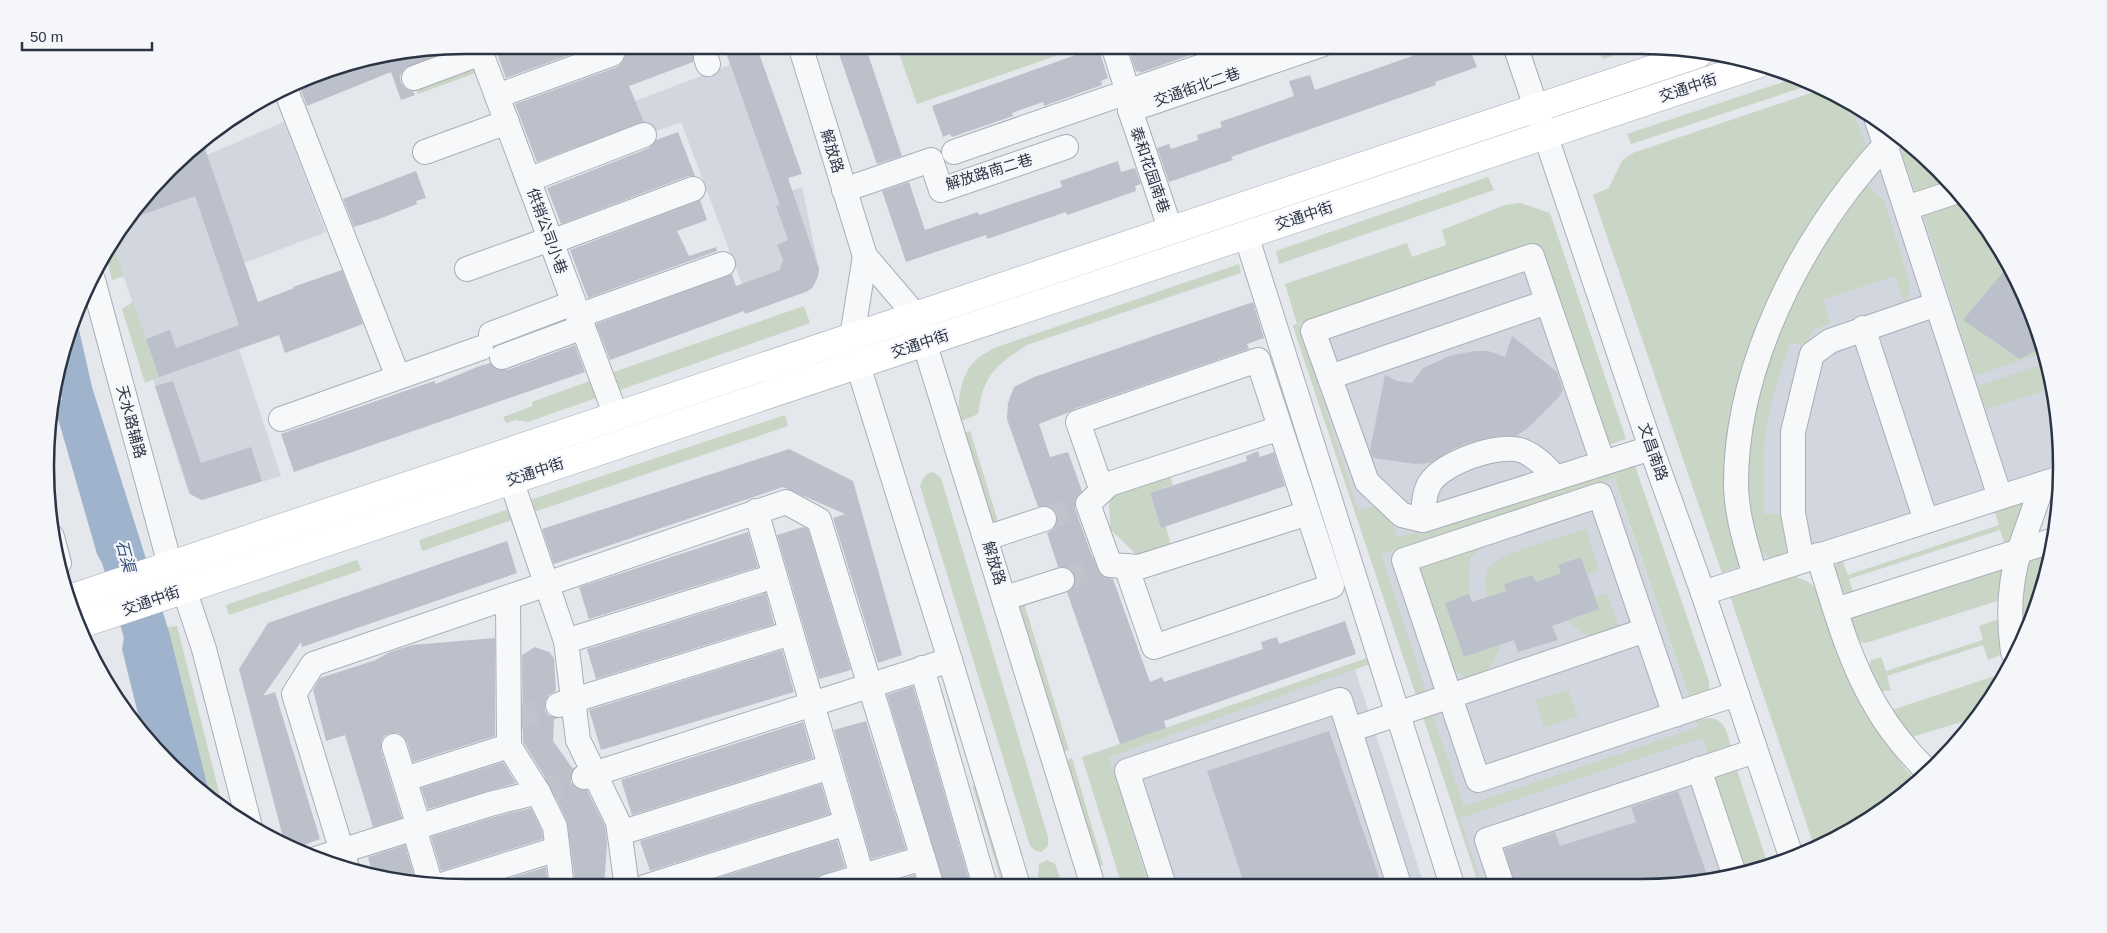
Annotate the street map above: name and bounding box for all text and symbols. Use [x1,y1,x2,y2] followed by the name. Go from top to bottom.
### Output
[22,20,152,52] scale bar
[30,28,63,45] text: 50 m
[1152,64,1242,109] street label: 交通街北二巷
[1657,70,1719,105] street label: 交通中街
[1128,125,1173,215] street label: 泰和花园南巷
[818,127,847,175] street label: 解放路
[943,150,1034,193] street label: 解放路南二巷
[524,186,571,276] street label: 供销公司小巷
[1273,198,1335,233] street label: 交通中街
[889,326,951,361] street label: 交通中街
[114,383,149,460] street label: 天水路辅路
[1636,421,1671,483] street label: 文昌南路
[504,454,566,489] street label: 交通中街
[113,538,138,576] water label: 石渠
[980,539,1009,587] street label: 解放路
[120,583,182,618] street label: 交通中街

